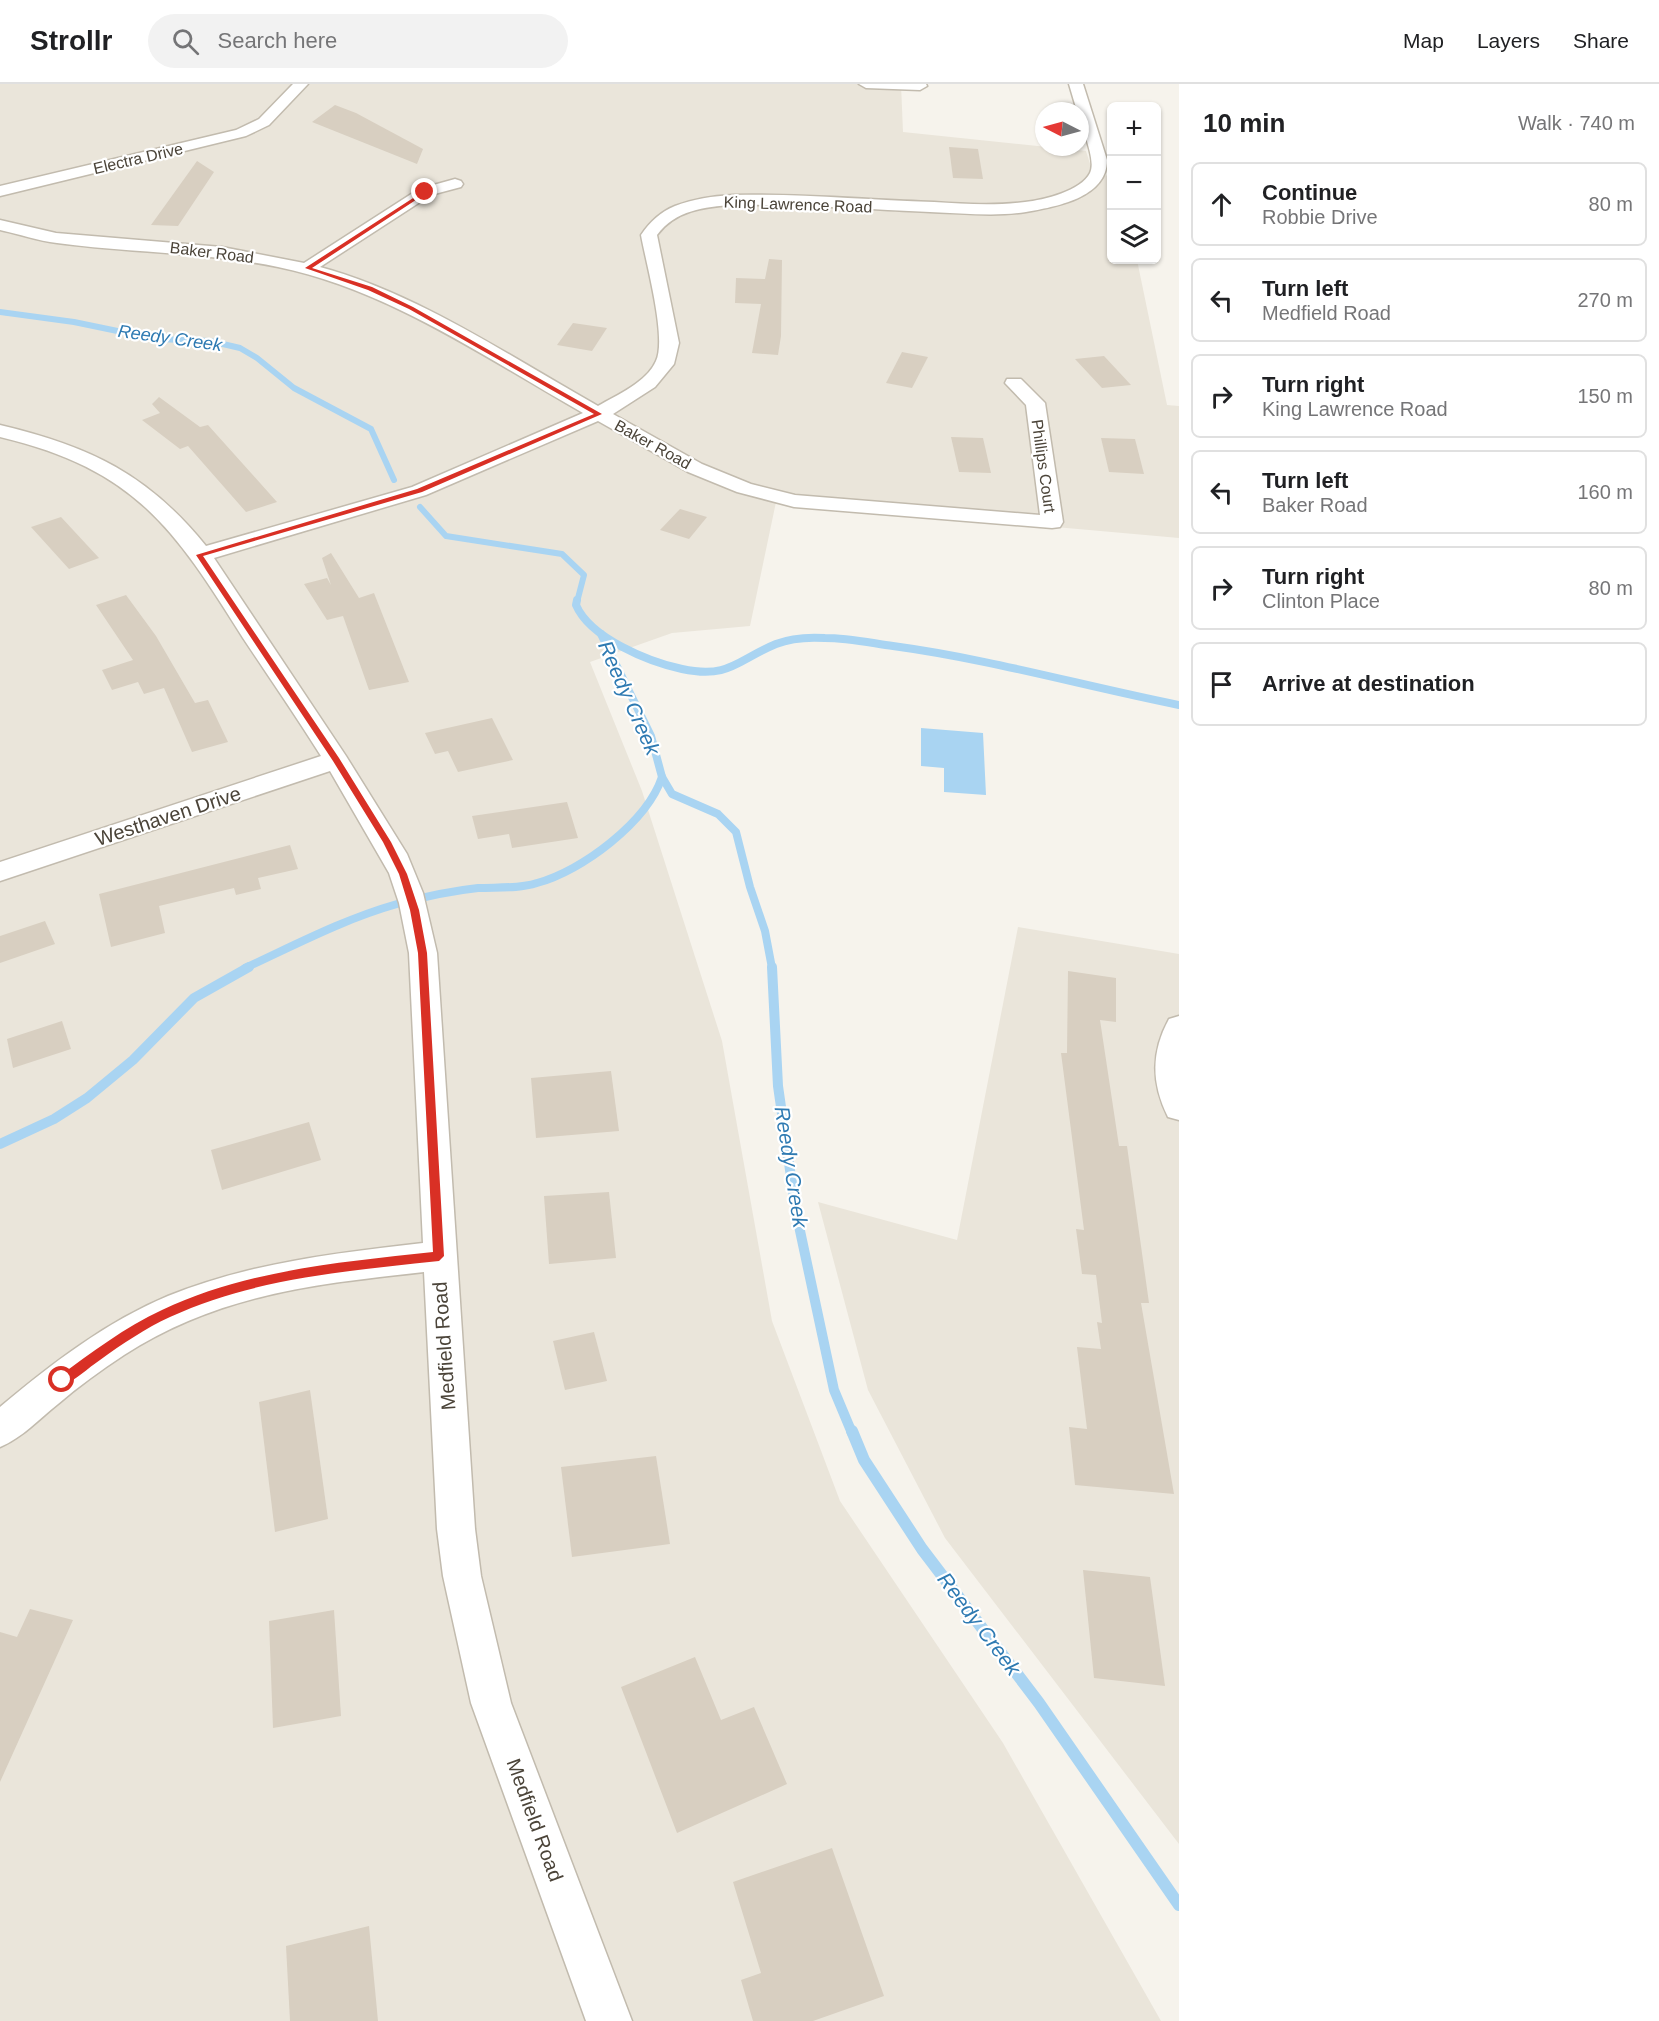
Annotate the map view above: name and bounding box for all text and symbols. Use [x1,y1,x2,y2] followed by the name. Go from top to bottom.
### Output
[148,14,568,68] search box
[30,25,112,56] text: Strollr
[169,25,202,58] icon: search
[217,28,337,53] text: Search here
[1403,29,1444,52] text: Map
[1477,29,1540,52] text: Layers
[1573,29,1629,52] text: Share
[1035,102,1089,156] north arrow
[1107,102,1161,264] map controls
[1107,102,1161,156] button: +
[1203,108,1285,138] text: 10 min
[1518,112,1635,134] text: Walk · 740 m
[92,140,185,177] street label: Electra Drive
[1107,156,1161,210] button: −
[411,178,437,204] route end
[1262,180,1357,205] text: Continue
[1205,188,1238,221] icon: ahead
[723,193,873,216] street label: King Lawrence Road
[1589,193,1633,215] text: 80 m
[1262,206,1378,228] text: Robbie Drive
[1107,210,1161,264] button: layers
[169,239,255,266] street label: Baker Road
[1262,276,1348,301] text: Turn left
[1205,284,1238,317] icon: left
[1577,289,1633,311] text: 270 m
[1262,302,1391,324] text: Medfield Road
[117,321,224,355] water label: Reedy Creek
[1262,372,1364,397] text: Turn right
[1205,380,1238,413] icon: right
[1577,385,1633,407] text: 150 m
[1262,398,1448,420] text: King Lawrence Road
[612,417,694,472] street label: Baker Road
[1029,418,1059,514] street label: Phillips Court
[1262,468,1348,493] text: Turn left
[1205,476,1238,509] icon: left
[1577,481,1633,503] text: 160 m
[1262,494,1368,516] text: Baker Road
[1262,564,1364,589] text: Turn right
[1205,572,1238,605] icon: right
[1589,577,1633,599] text: 80 m
[1262,590,1380,612] text: Clinton Place
[594,637,665,760] water label: Reedy Creek
[1205,668,1238,701] icon: arrive
[1262,671,1475,696] text: Arrive at destination
[92,782,244,850] street label: Westhaven Drive
[771,1105,813,1231] water label: Reedy Creek
[429,1281,459,1411] street label: Medfield Road
[48,1366,74,1392] route start
[933,1568,1026,1681] water label: Reedy Creek
[503,1756,567,1884] street label: Medfield Road

